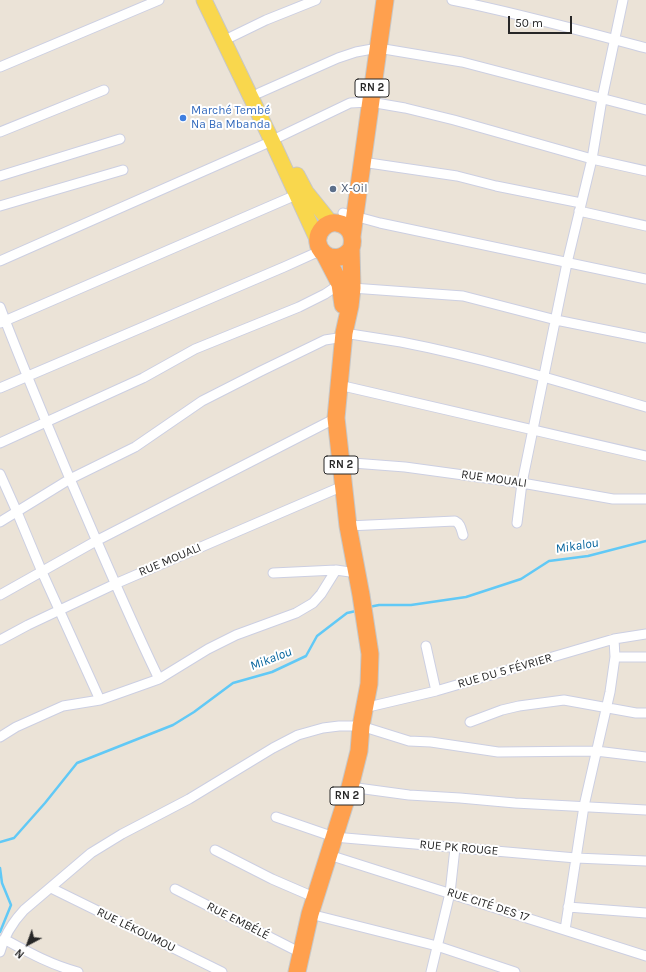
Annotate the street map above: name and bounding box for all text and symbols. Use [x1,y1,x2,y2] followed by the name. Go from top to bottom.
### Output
[510,8,574,34] scale bar
[515,16,543,30] text: 50 m
[355,79,389,97] road number: RN 2
[191,104,270,132] place label: Marché Tembé Na Ba Mbanda
[178,113,188,123] marker: Marché Tembé Na Ba Mbanda
[341,182,368,196] place label: X-Oil
[328,184,338,194] marker: X-Oil
[324,456,358,474] road number: RN 2
[460,467,528,491] street label: RUE MOUALI
[554,535,600,557] water label: Mikalou
[137,540,203,580] street label: RUE MOUALI
[248,644,294,674] water label: Mikalou
[456,651,554,691] street label: RUE DU 5 FÉVRIER
[330,787,364,805] road number: RN 2
[419,837,499,859] street label: RUE PK ROUGE
[445,885,531,925] street label: RUE CITÉ DES 17
[204,899,272,943] street label: RUE EMBÉLÉ
[94,905,178,955] street label: RUE LÉKOUMOU
[8,924,48,964] north arrow
[13,946,27,961] text: N

